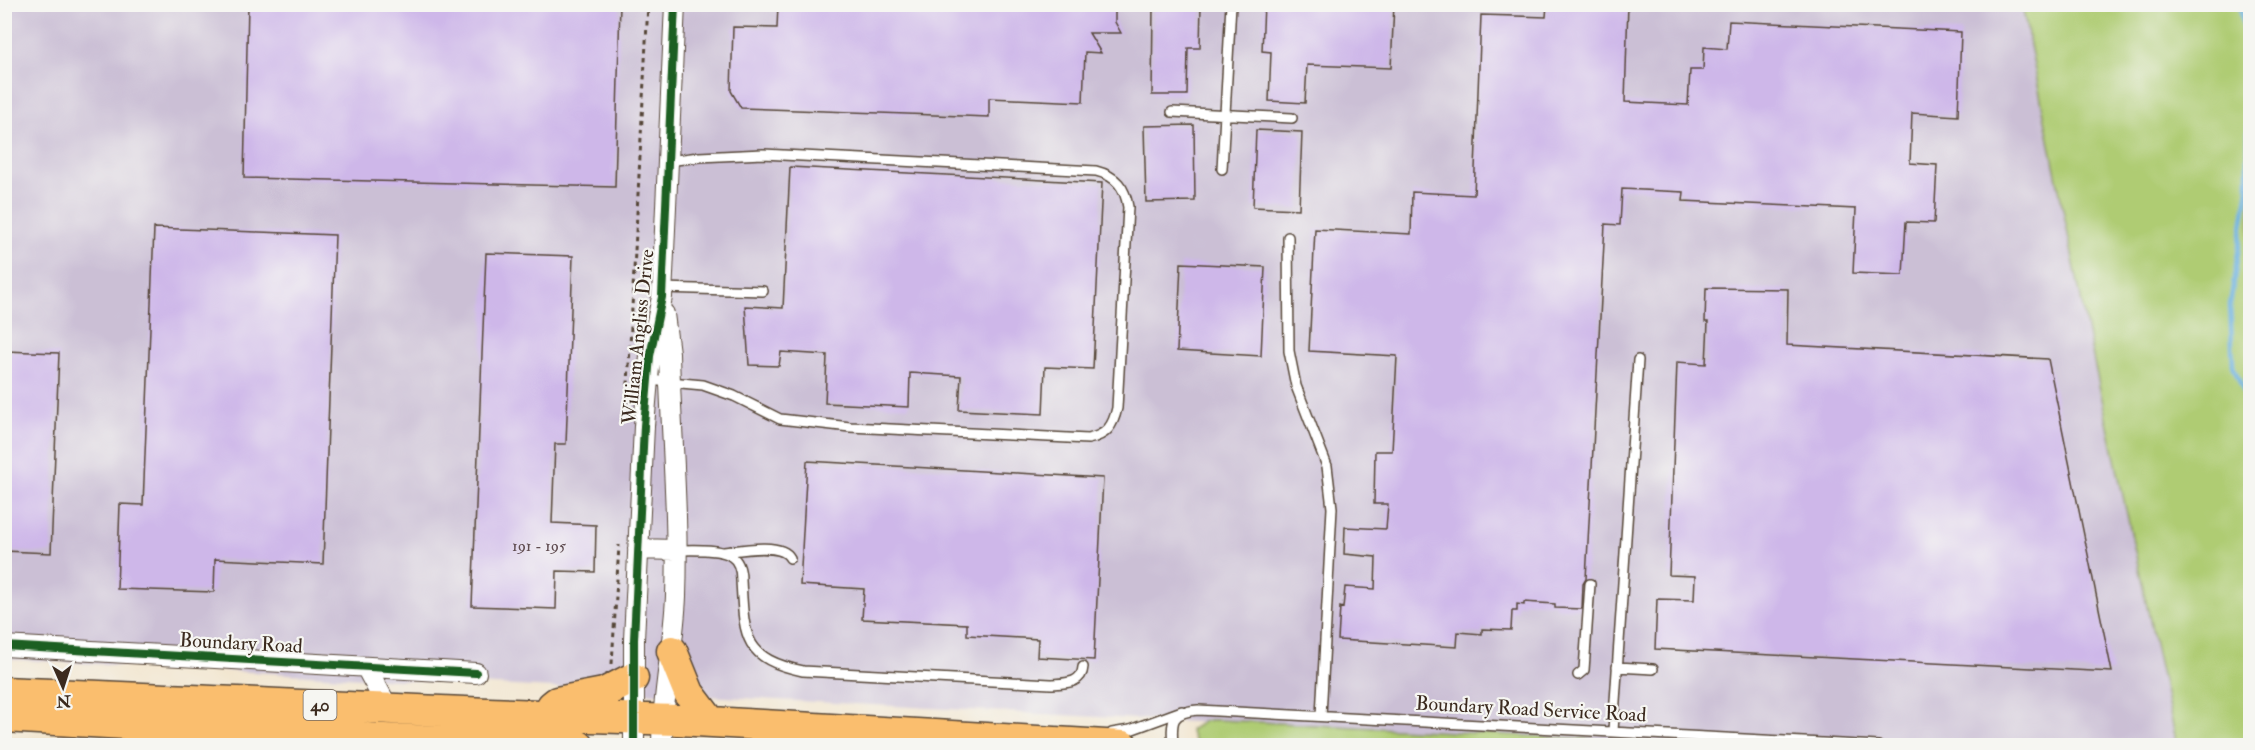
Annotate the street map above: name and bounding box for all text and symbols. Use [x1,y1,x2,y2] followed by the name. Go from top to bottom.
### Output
[616,248,660,427] street label: William Angliss Drive
[512,536,566,556] house number: 191 - 195
[179,627,304,659] street label: Boundary Road
[33,657,93,717] north arrow
[304,690,336,720] road number: 40
[1415,690,1647,728] street label: Boundary Road Service Road
[55,691,72,711] text: N

